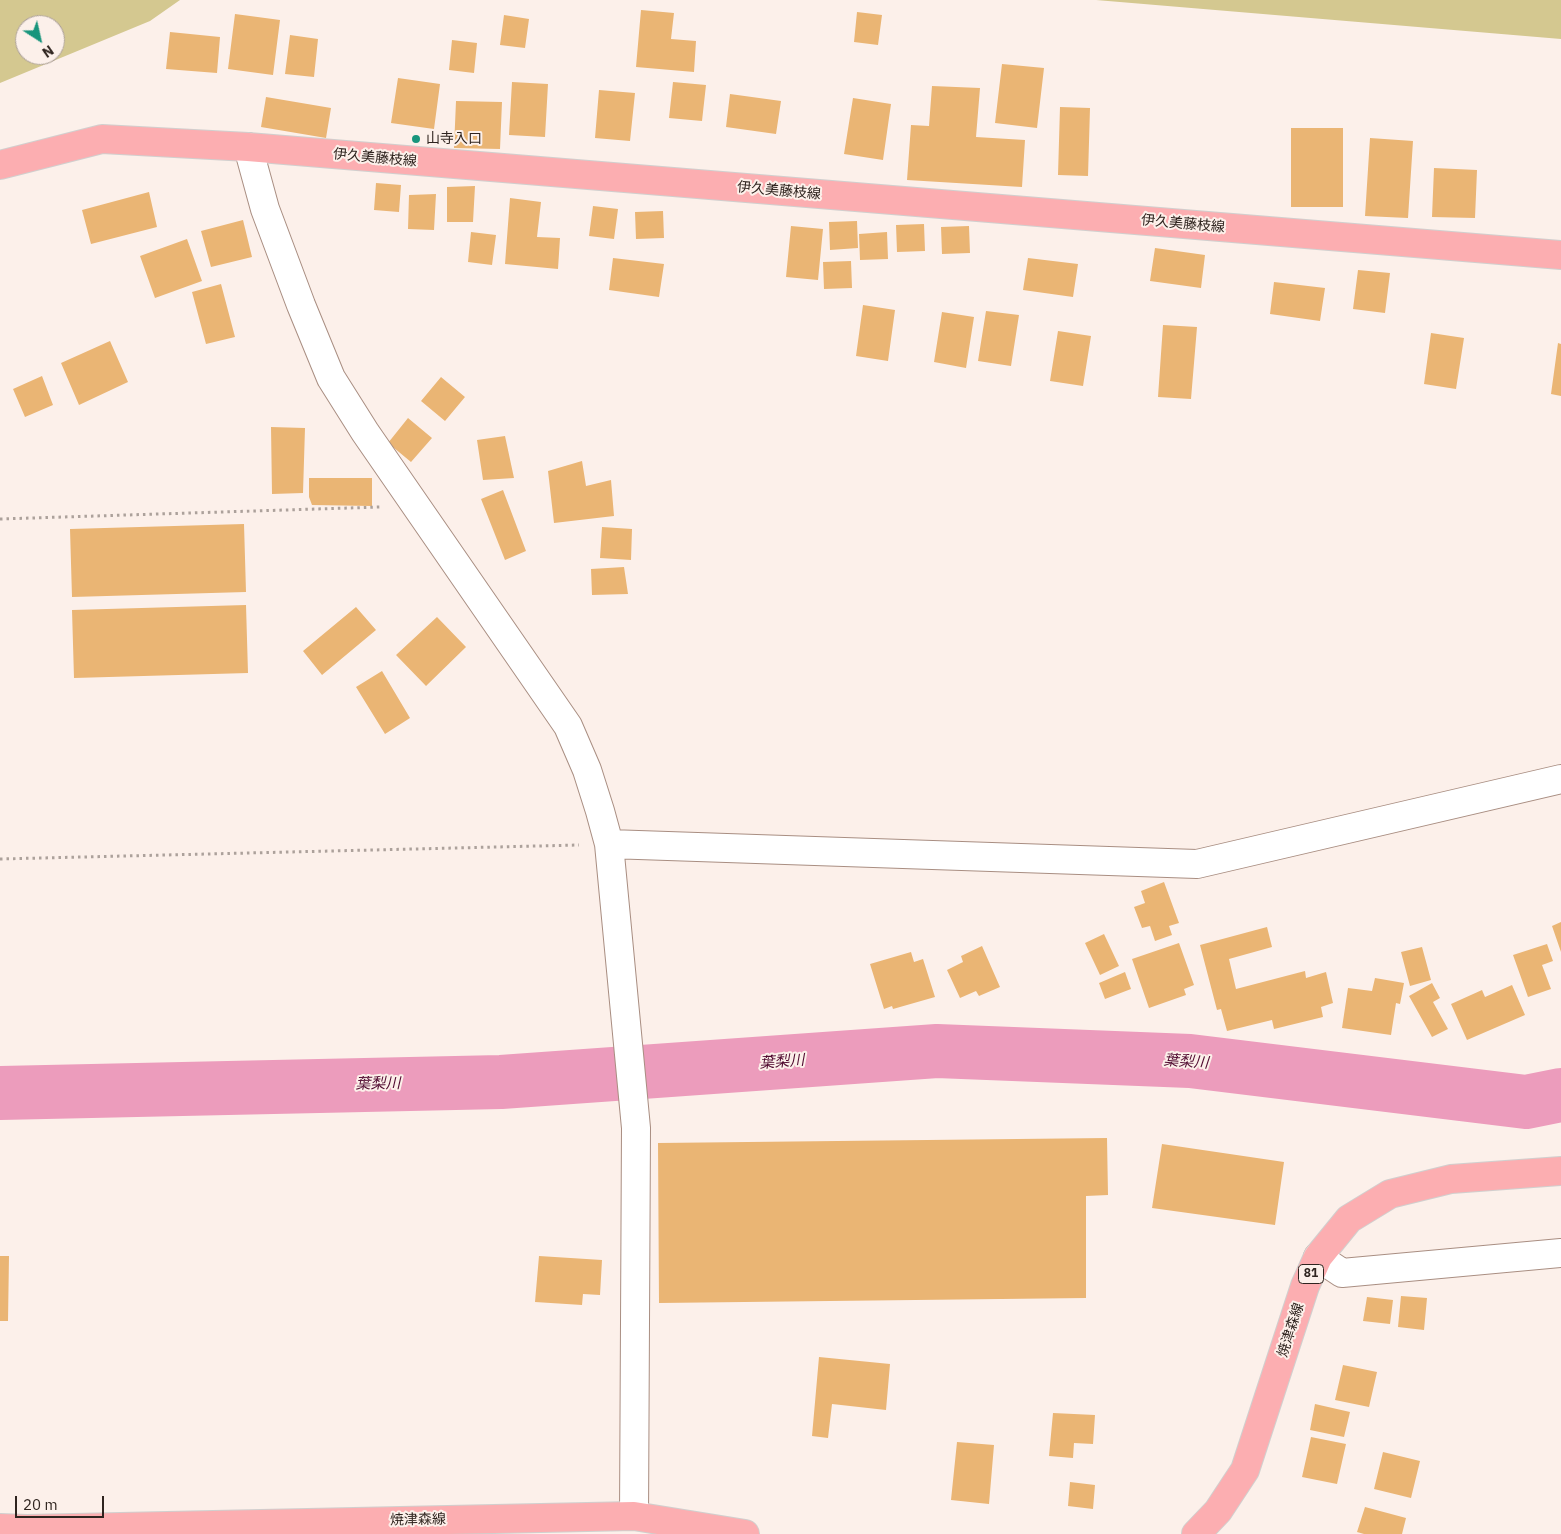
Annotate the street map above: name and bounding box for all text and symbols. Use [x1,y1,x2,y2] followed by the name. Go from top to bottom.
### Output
[15,15,65,65] north arrow
[39,41,57,62] text: N
[426,131,482,147] place label: 山寺入口
[410,133,422,145] marker: 山寺入口
[332,146,418,170] street label: 伊久美藤枝線
[736,179,822,203] street label: 伊久美藤枝線
[1140,212,1226,236] street label: 伊久美藤枝線
[759,1051,805,1073] water label: 葉梨川
[1163,1051,1209,1073] water label: 葉梨川
[355,1075,401,1093] water label: 葉梨川
[1298,1264,1324,1284] road number: 81
[1274,1301,1308,1359] street label: 焼津森線
[18,1486,106,1518] scale bar
[23,1495,58,1514] text: 20 m
[390,1511,446,1529] street label: 焼津森線

